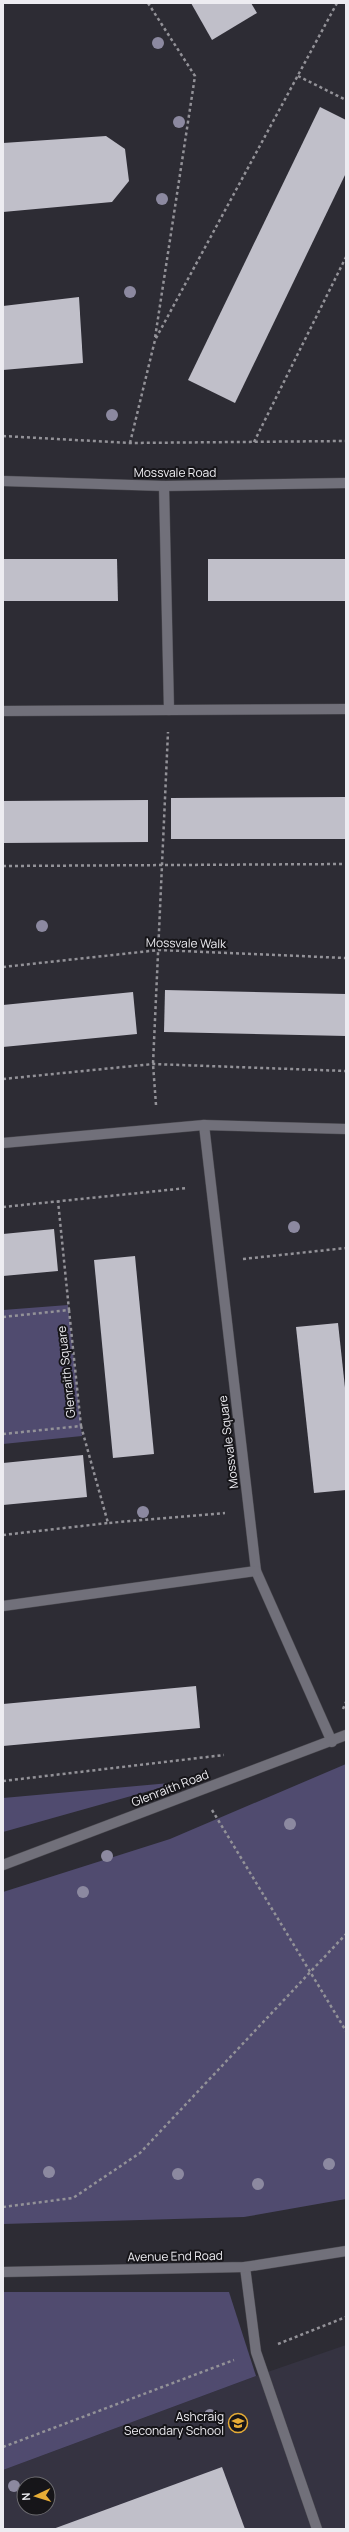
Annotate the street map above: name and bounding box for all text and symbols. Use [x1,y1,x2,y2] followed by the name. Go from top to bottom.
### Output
[134,464,216,481] street label: Mossvale Road
[146,934,227,952] street label: Mossvale Walk
[53,1325,79,1419] street label: Glenraith Square
[214,1395,242,1489] street label: Mossvale Square
[129,1765,211,1811] street label: Glenraith Road
[127,2247,223,2265] street label: Avenue End Road
[124,2408,224,2439] place label: Ashcraig Secondary School
[227,2412,249,2434] school or university icon: Ashcraig Secondary School
[16,2476,56,2516] north arrow
[18,2492,33,2501] text: N

